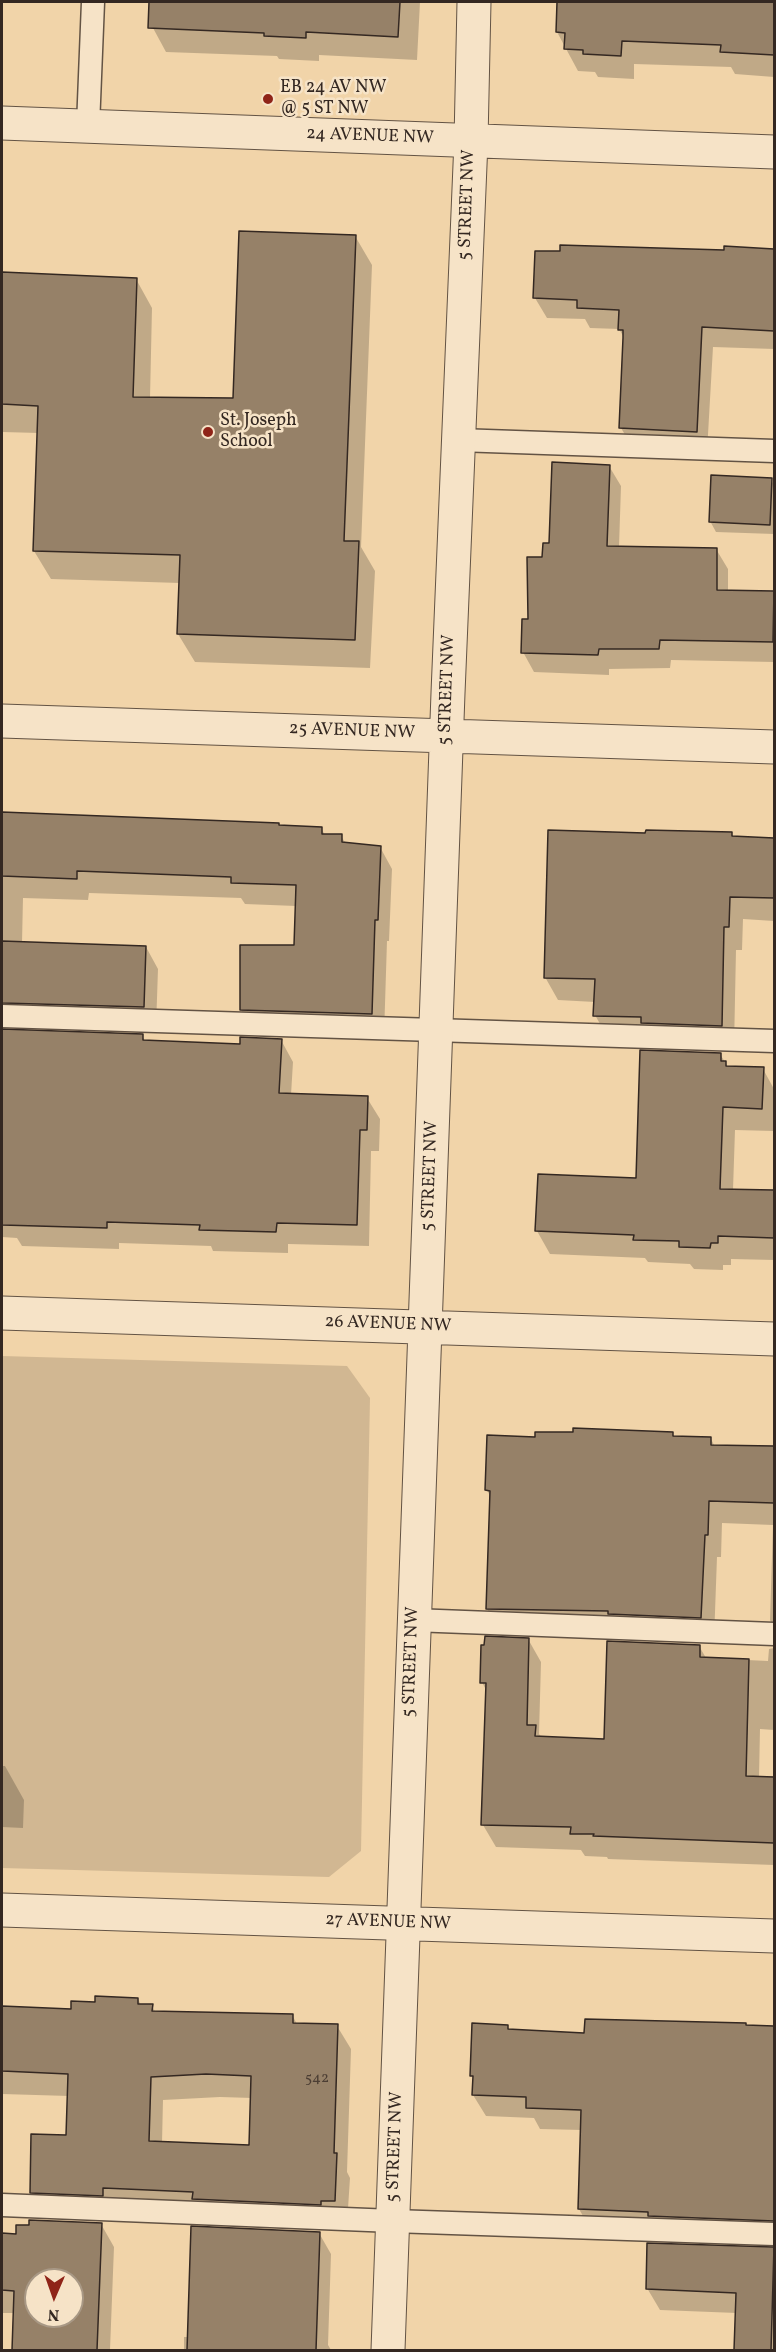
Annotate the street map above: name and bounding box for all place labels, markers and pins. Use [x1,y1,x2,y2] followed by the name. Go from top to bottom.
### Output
[280,78,386,121] place label: EB 24 AV NW @ 5 ST NW
[261,92,275,106] marker: EB 24 AV NW @ 5 ST NW
[220,411,297,454] place label: St. Joseph School
[201,425,215,439] marker: St. Joseph School

